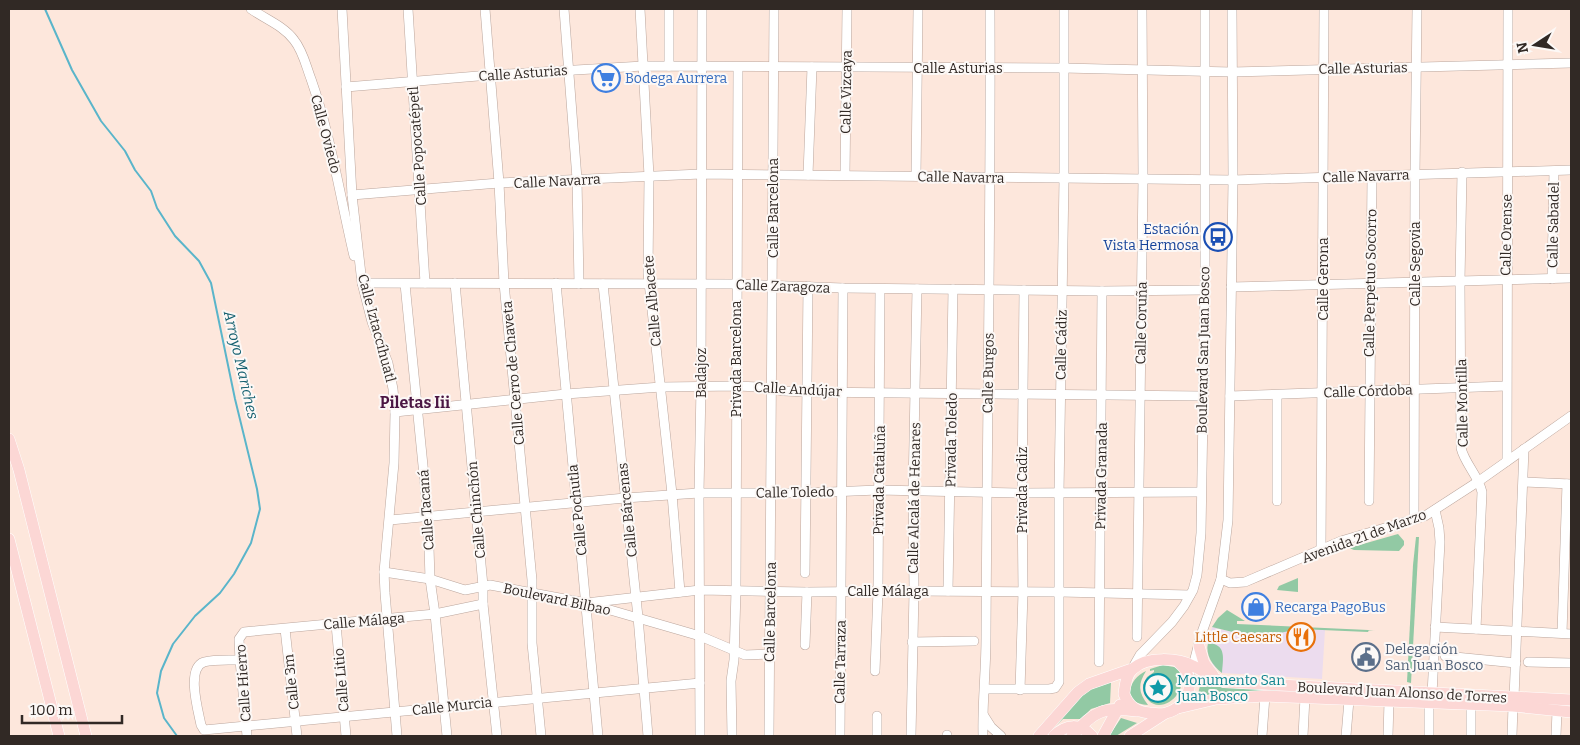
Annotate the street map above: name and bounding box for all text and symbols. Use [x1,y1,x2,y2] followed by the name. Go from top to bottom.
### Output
[1510,20,1560,70] north arrow
[1513,40,1532,55] text: N
[837,50,856,134] street label: Calle Vizcaya
[1318,59,1408,78] street label: Calle Asturias
[913,60,1003,77] street label: Calle Asturias
[478,62,568,85] street label: Calle Asturias
[591,63,621,93] supermarket icon: Bodega Aurrera
[625,70,727,87] place label: Bodega Aurrera
[405,86,430,206] street label: Calle Popocatépetl
[307,93,344,175] street label: Calle Oviedo
[765,158,782,258] street label: Calle Barcelona
[1322,166,1410,187] street label: Calle Navarra
[917,168,1005,187] street label: Calle Navarra
[513,171,601,192] street label: Calle Navarra
[1544,182,1563,268] street label: Calle Sabadel
[1497,194,1516,276] street label: Calle Orense
[1361,209,1380,357] street label: Calle Perpetuo Socorro
[1103,221,1199,254] place label: Estación Vista Hermosa
[1407,221,1424,307] street label: Calle Segovia
[1203,222,1233,252] bus stop icon: Estación Vista Hermosa
[1315,237,1332,321] street label: Calle Gerona
[640,255,665,347] street label: Calle Albacete
[1194,266,1213,434] street label: Boulevard San Juan Bosco
[354,272,399,384] street label: Calle Iztaccíhuatl
[735,276,831,297] street label: Calle Zaragoza
[1132,281,1151,365] street label: Calle Coruña
[499,300,528,446] street label: Calle Cerro de Chaveta
[728,300,745,417] street label: Privada Barcelona
[220,308,262,421] water label: Arroyo Mariches
[1052,309,1071,380] street label: Calle Cádiz
[979,333,998,413] street label: Calle Burgos
[693,347,710,398] street label: Badajoz
[1453,358,1472,448] street label: Calle Montilla
[754,379,842,400] street label: Calle Andújar
[1323,381,1413,402] street label: Calle Córdoba
[942,392,961,488] street label: Privada Toledo
[380,393,450,412] district label: Piletas Iii
[905,422,924,574] street label: Calle Alcalá de Henares
[1092,422,1111,530] street label: Privada Granada
[870,425,889,535] street label: Privada Cataluña
[1014,446,1031,534] street label: Privada Cadiz
[464,460,489,559] street label: Calle Chinchón
[614,462,641,558] street label: Calle Bárcenas
[564,463,591,556] street label: Calle Pochutla
[415,469,438,551] street label: Calle Tacaná
[756,483,834,502] street label: Calle Toledo
[1300,506,1429,567] street label: Avenida 21 de Marzo
[761,561,780,662] street label: Calle Barcelona
[502,580,612,619] street label: Boulevard Bilbao
[847,583,929,600] street label: Calle Málaga
[1241,592,1271,622] shop icon: Recarga PagoBus
[1275,599,1386,616] place label: Recarga PagoBus
[323,609,406,634] street label: Calle Málaga
[831,620,850,704] street label: Calle Tarraza
[1286,622,1316,652] restaurant icon: Little Caesars
[1195,629,1282,646] place label: Little Caesars
[1385,641,1483,674] place label: Delegación San Juan Bosco
[1351,642,1381,672] public building icon: Delegación San Juan Bosco
[232,644,255,722] street label: Calle Hierro
[330,647,353,713] street label: Calle Litio
[280,653,303,711] street label: Calle 3m
[1176,672,1285,705] place label: Monumento San Juan Bosco
[1143,673,1173,703] place icon: Monumento San Juan Bosco
[1297,679,1507,706] street label: Boulevard Juan Alonso de Torres
[22,692,122,724] scale bar
[411,694,493,719] street label: Calle Murcia
[30,701,73,719] text: 100 m

